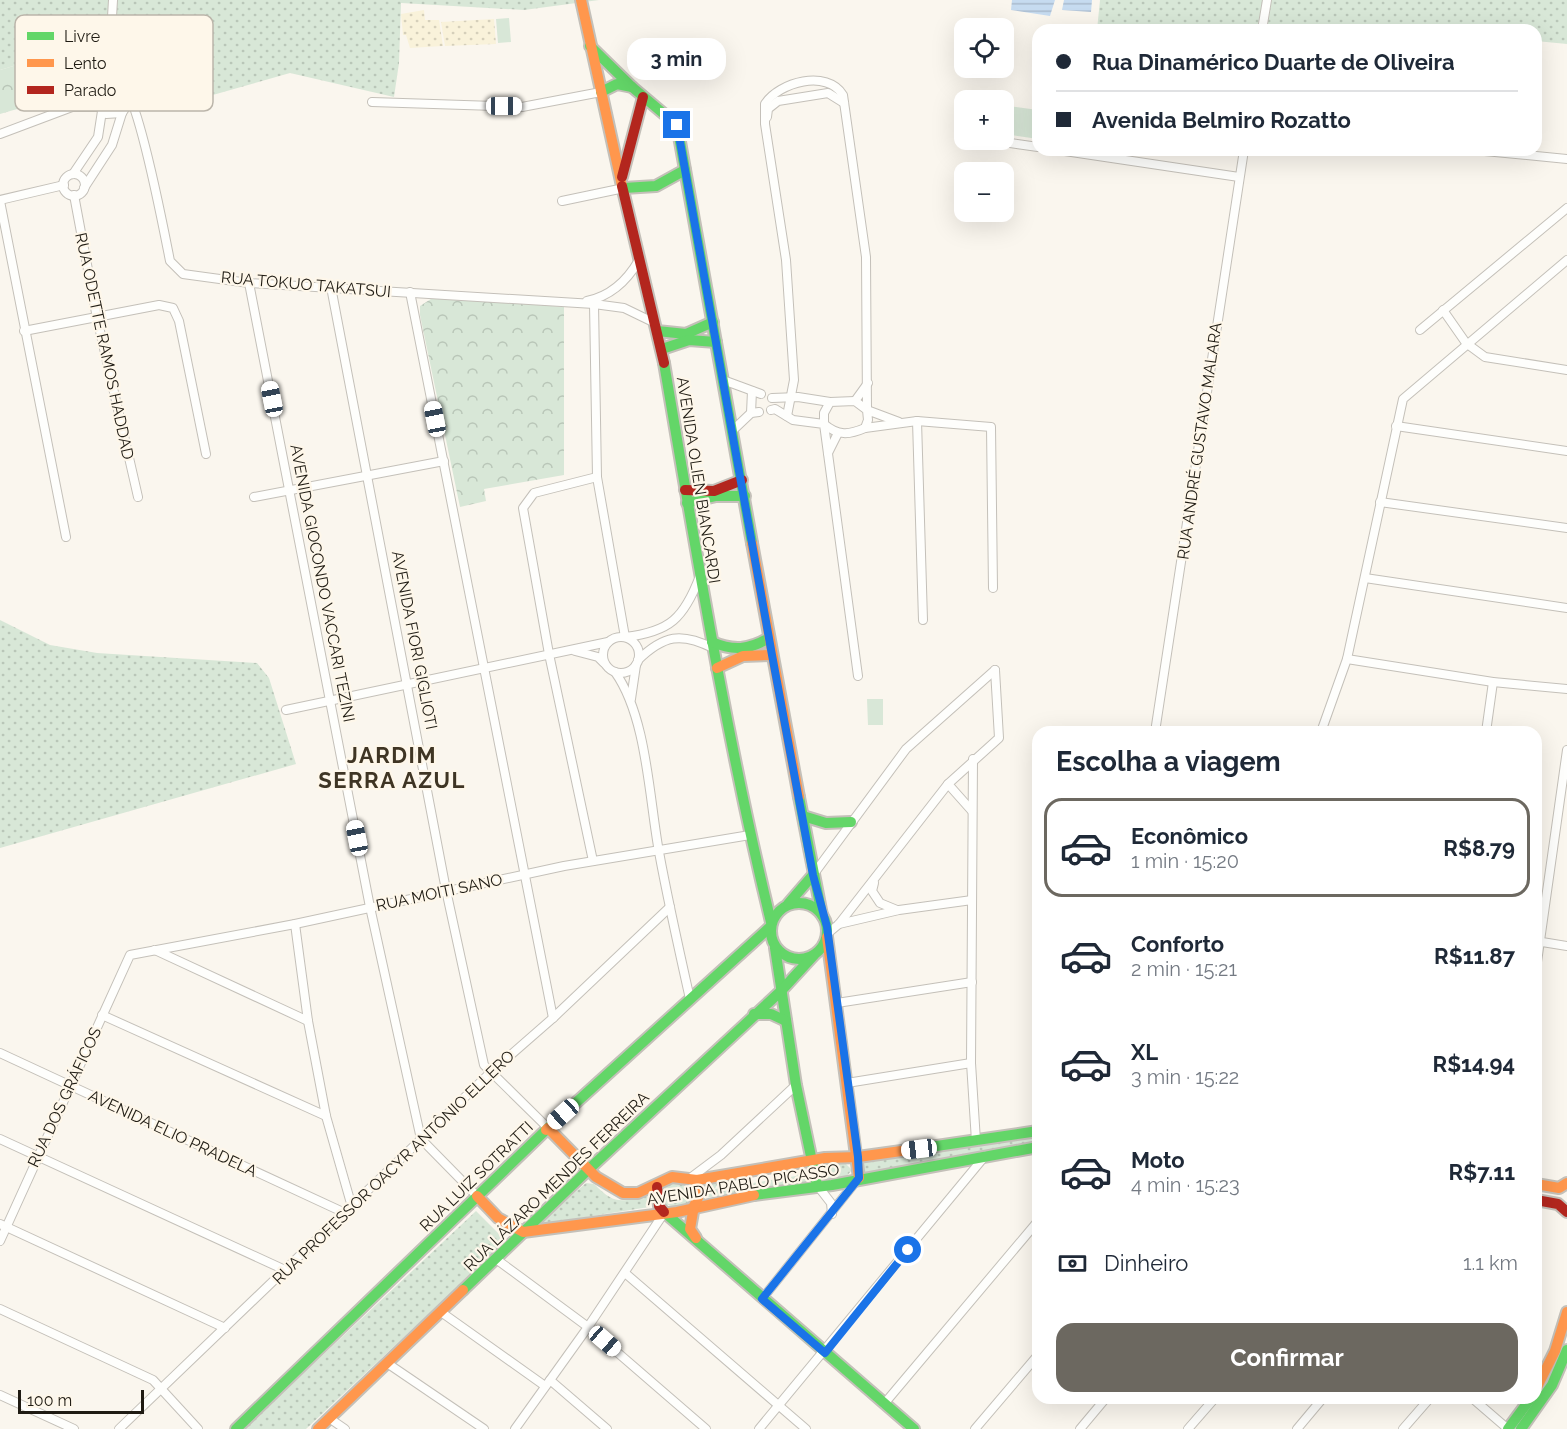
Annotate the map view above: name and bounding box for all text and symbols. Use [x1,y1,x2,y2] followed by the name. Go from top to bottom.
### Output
[15,15,213,111] legend
[954,18,1014,222] map controls
[954,18,1014,78] button: locate
[64,27,100,46] text: Livre
[628,38,726,80] callout: 3 min
[651,47,702,71] text: 3 min
[1092,49,1455,75] text: Rua Dinamérico Duarte de Oliveira
[64,54,107,73] text: Lento
[64,81,116,100] text: Parado
[954,90,1014,150] button: +
[486,97,522,115] car
[1092,107,1351,133] text: Avenida Belmiro Rozatto
[663,111,690,138] route end
[954,162,1014,222] button: −
[71,231,138,461] street label: RUA ODETTE RAMOS HADDAD
[220,268,392,301] street label: RUA TOKUO TAKATSUI
[1172,321,1226,561] street label: RUA ANDRÉ GUSTAVO MALARA
[673,375,724,585] street label: AVENIDA OLIEN BIANCARDI
[260,380,284,418] car
[423,400,447,438] car
[286,443,359,724] street label: AVENIDA GIOCONDO VACCARI TEZINI
[388,549,441,731] street label: AVENIDA FIORI GIGLIOTI
[318,742,466,793] district label: JARDIM SERRA AZUL
[1056,746,1281,777] text: Escolha a viagem
[345,819,369,857] car
[1059,821,1113,875] icon: car
[1131,823,1248,849] text: Econômico
[1443,835,1515,861] text: R$8.79
[1131,849,1239,873] text: 1 min · 15:20
[374,870,504,915] street label: RUA MOITI SANO
[1059,929,1113,983] icon: car
[1131,931,1224,957] text: Conforto
[1434,943,1515,969] text: R$11.87
[1131,957,1237,981] text: 2 min · 15:21
[23,1023,105,1170] street label: RUA DOS GRÁFICOS
[1059,1037,1113,1091] icon: car
[1131,1039,1158,1065] text: XL
[268,1046,518,1288] street label: RUA PROFESSOR OACYR ANTÔNIO ELLERO
[1433,1051,1515,1077] text: R$14.94
[1131,1065,1239,1089] text: 3 min · 15:22
[85,1086,260,1181] street label: AVENIDA ELIO PRADELA
[459,1087,653,1275] street label: RUA LÁZARO MENDES FERREIRA
[544,1095,582,1133] car
[416,1117,537,1235] street label: RUA LUIZ SOTRATTI
[900,1138,938,1160] car
[1059,1145,1113,1199] icon: car
[1131,1147,1185,1173] text: Moto
[1449,1159,1515,1185] text: R$7.11
[645,1160,841,1209] street label: AVENIDA PABLO PICASSO
[1131,1173,1240,1197] text: 4 min · 15:23
[894,1236,921,1263] route start
[1056,1247,1089,1280] icon: cash
[1104,1250,1188,1276] text: Dinheiro
[1463,1251,1518,1275] text: 1.1 km
[586,1322,624,1360] car
[1056,1323,1518,1392] button: Confirmar
[18,1387,144,1414] scale bar
[27,1391,72,1410] text: 100 m

